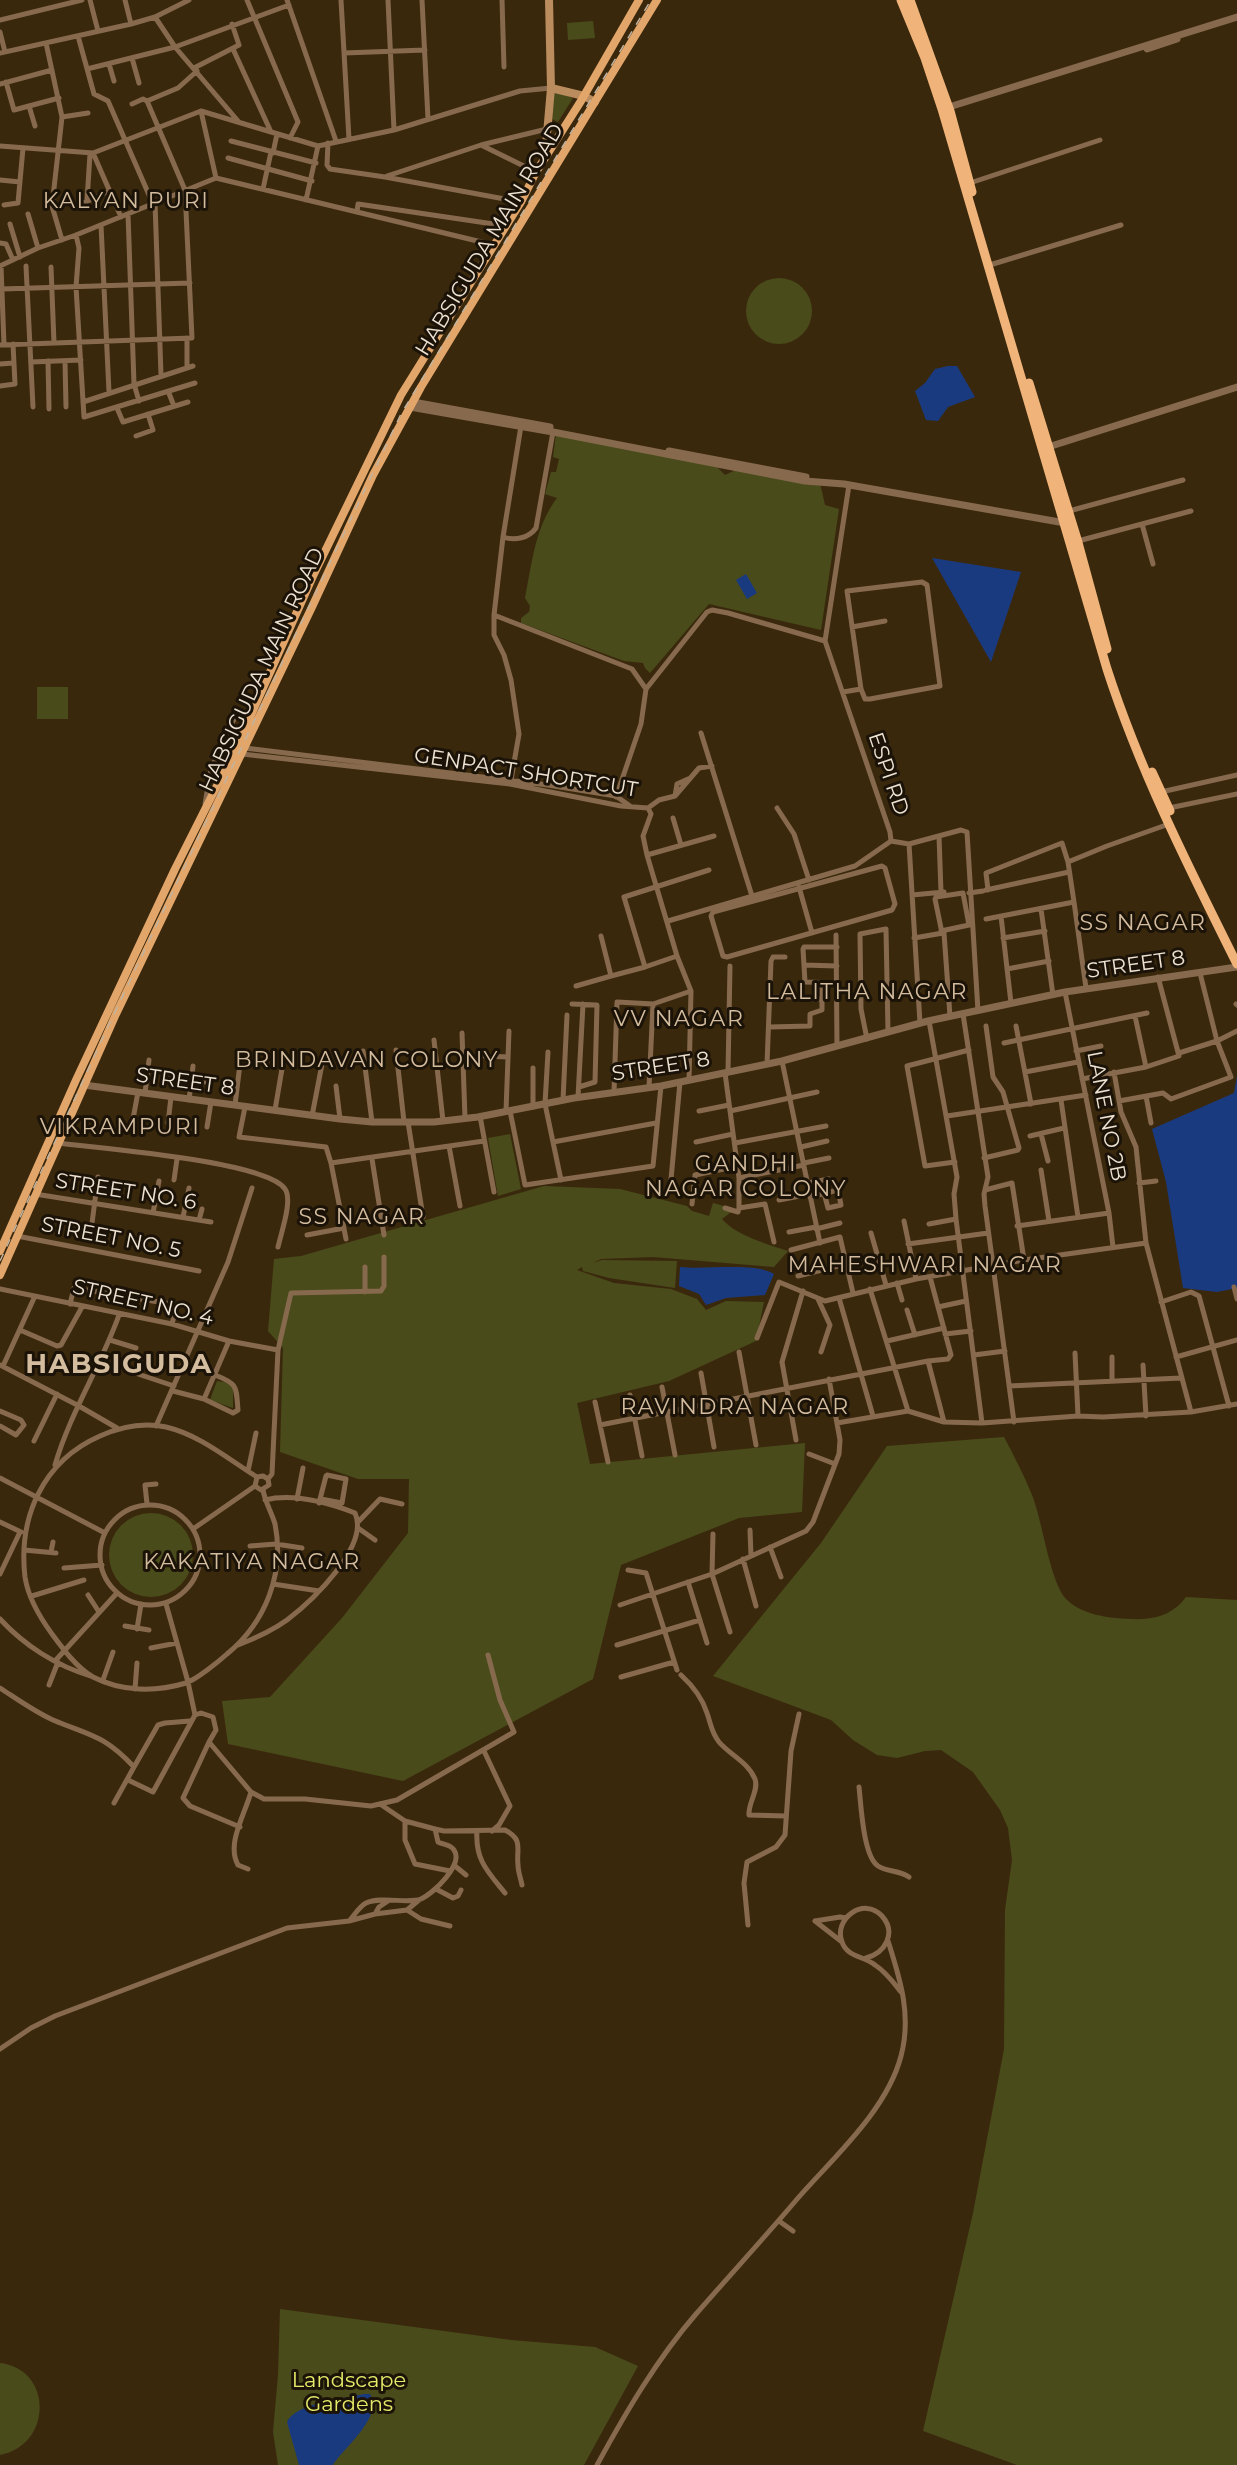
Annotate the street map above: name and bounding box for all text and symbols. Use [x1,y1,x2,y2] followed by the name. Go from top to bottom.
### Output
[410,119,570,361] street label: HABSIGUDA MAIN ROAD
[43,189,209,215] district label: KALYAN PURI
[194,544,330,796] street label: HABSIGUDA MAIN ROAD
[862,729,914,819] street label: ESPI RD
[412,743,640,803] street label: GENPACT SHORTCUT
[1080,911,1206,937] district label: SS NAGAR
[1085,946,1187,984] street label: STREET 8
[766,980,968,1006] district label: LALITHA NAGAR
[614,1007,744,1033] district label: VV NAGAR
[610,1047,712,1087] street label: STREET 8
[235,1048,499,1074] district label: BRINDAVAN COLONY
[1081,1049,1131,1183] street label: LANE NO 2B
[134,1063,236,1101] street label: STREET 8
[40,1115,200,1141] district label: VIKRAMPURI
[645,1152,847,1204] district label: GANDHI NAGAR COLONY
[54,1168,198,1216] street label: STREET NO. 6
[299,1205,425,1231] district label: SS NAGAR
[39,1212,183,1264] street label: STREET NO. 5
[788,1253,1062,1279] district label: MAHESHWARI NAGAR
[70,1275,216,1331] street label: STREET NO. 4
[25,1349,213,1381] district label: HABSIGUDA
[620,1395,850,1421] district label: RAVINDRA NAGAR
[143,1550,361,1576] district label: KAKATIYA NAGAR
[292,2368,406,2418] park label: Landscape Gardens

